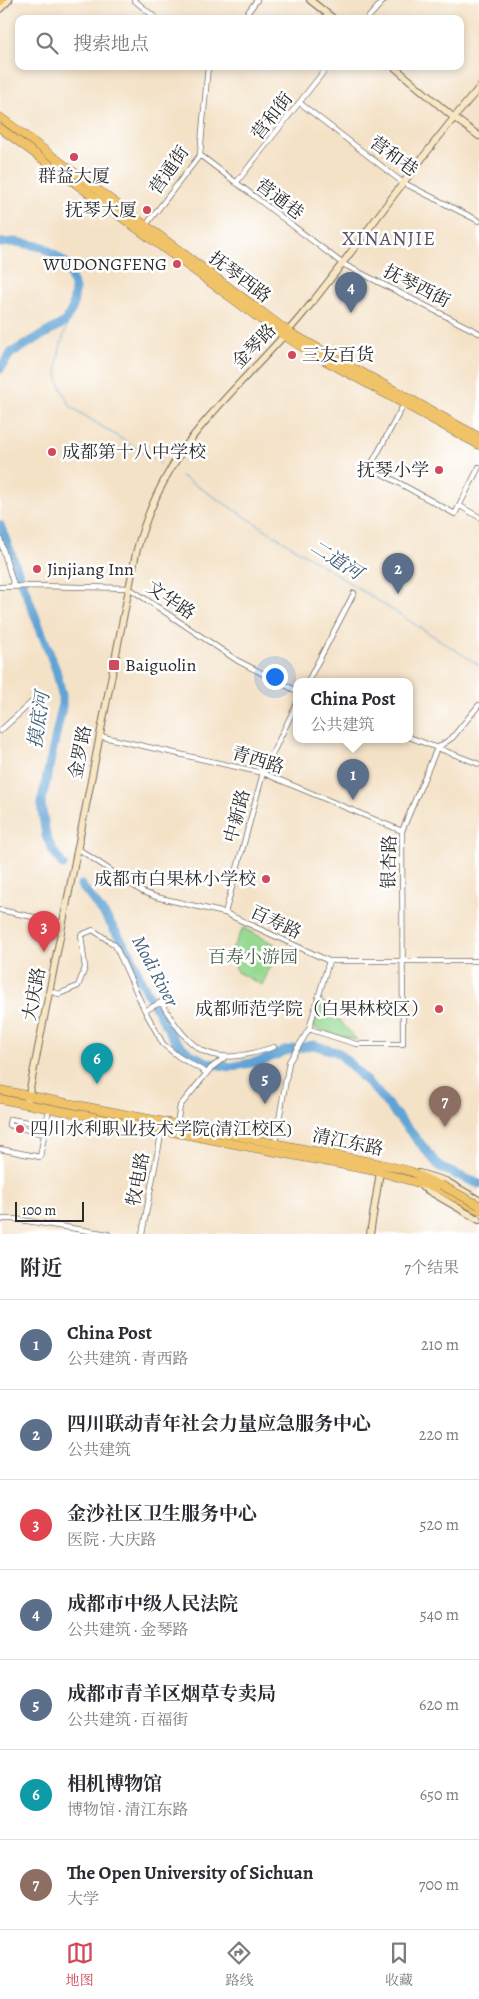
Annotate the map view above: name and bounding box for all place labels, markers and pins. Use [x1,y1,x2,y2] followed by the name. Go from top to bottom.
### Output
[68,151,80,163] marker: 群益大厦
[38,164,110,188] place label: 群益大厦
[65,198,137,222] place label: 抚琴大厦
[141,204,153,216] marker: 抚琴大厦
[42,252,167,276] place label: WUDONGFENG
[171,258,183,270] marker: WUDONGFENG
[335,272,367,313] pin: 4
[302,343,374,367] place label: 三友百货
[286,349,298,361] marker: 三友百货
[62,440,206,464] place label: 成都第十八中学校
[46,446,58,458] marker: 成都第十八中学校
[357,458,429,482] place label: 抚琴小学
[433,464,445,476] marker: 抚琴小学
[382,553,414,594] pin: 2
[47,557,134,581] place label: Jinjiang Inn
[31,563,43,575] marker: Jinjiang Inn
[125,653,196,677] place label: Baiguolin
[107,658,121,672] marker: Baiguolin
[337,759,369,800] pin: 1
[94,867,256,891] place label: 成都市白果林小学校
[260,873,272,885] marker: 成都市白果林小学校
[28,911,60,952] pin: 3
[195,997,429,1021] place label: 成都师范学院（白果林校区）
[433,1003,445,1015] marker: 成都师范学院（白果林校区）
[81,1043,113,1084] pin: 6
[249,1063,281,1104] pin: 5
[429,1086,461,1127] pin: 7
[30,1117,292,1141] place label: 四川水利职业技术学院(清江校区)
[14,1123,26,1135] marker: 四川水利职业技术学院(清江校区)

